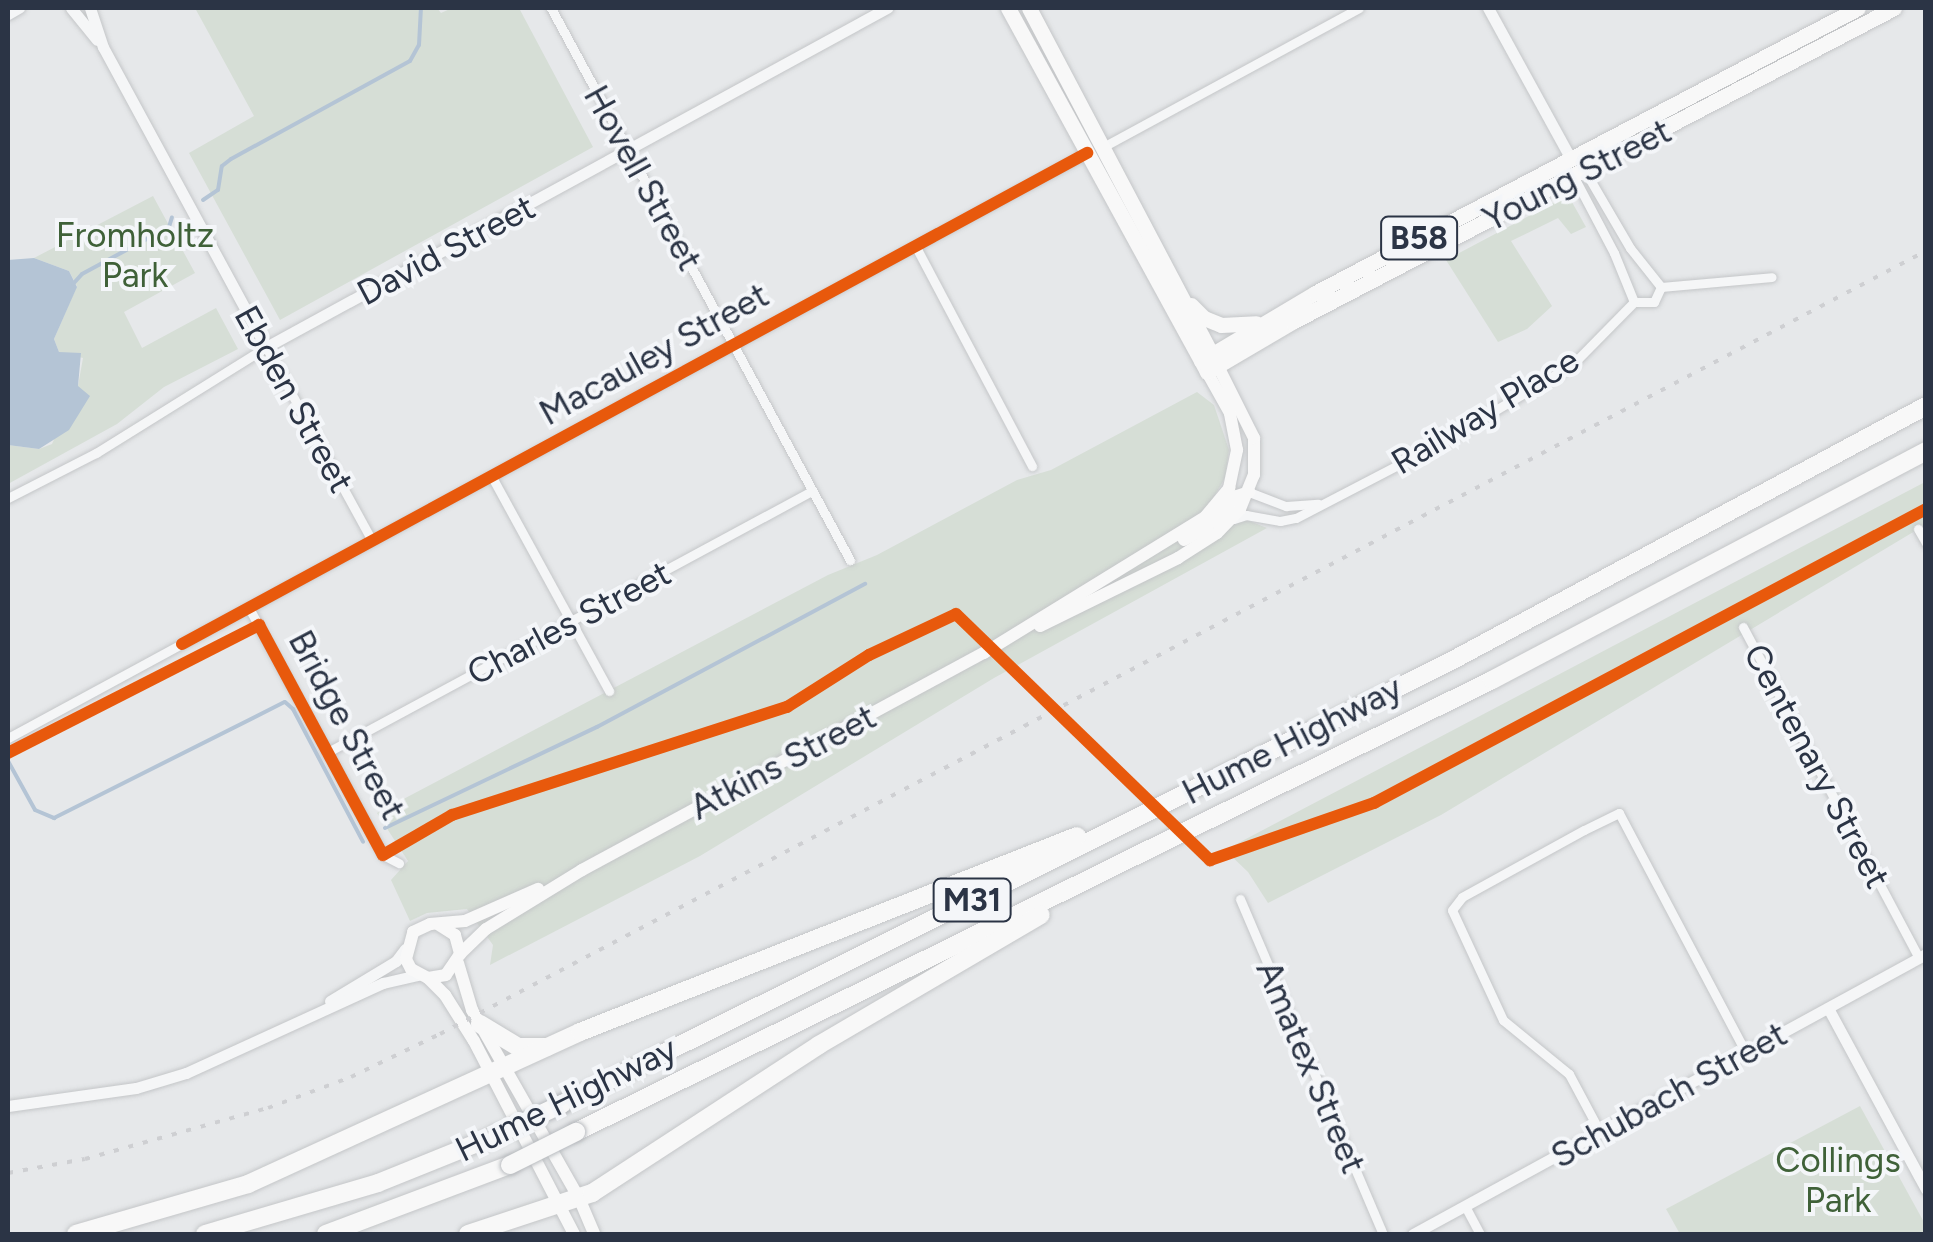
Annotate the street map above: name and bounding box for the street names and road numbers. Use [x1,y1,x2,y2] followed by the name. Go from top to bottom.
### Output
[575,78,711,278] street label: Hovell Street
[1476,110,1678,240] street label: Young Street
[350,186,542,314] street label: David Street
[1379,211,1459,265] road number: B58
[532,274,776,434] street label: Macauley Street
[225,298,363,500] street label: Ebden Street
[1384,339,1586,483] street label: Railway Place
[460,552,678,694] street label: Charles Street
[280,623,414,827] street label: Bridge Street
[1735,637,1899,895] street label: Centenary Street
[1175,667,1409,813] street label: Hume Highway
[683,695,883,829] street label: Atkins Street
[932,873,1012,927] road number: M31
[1247,954,1375,1180] street label: Amatex Street
[1544,1013,1794,1177] street label: Schubach Street
[449,1027,683,1171] street label: Hume Highway

